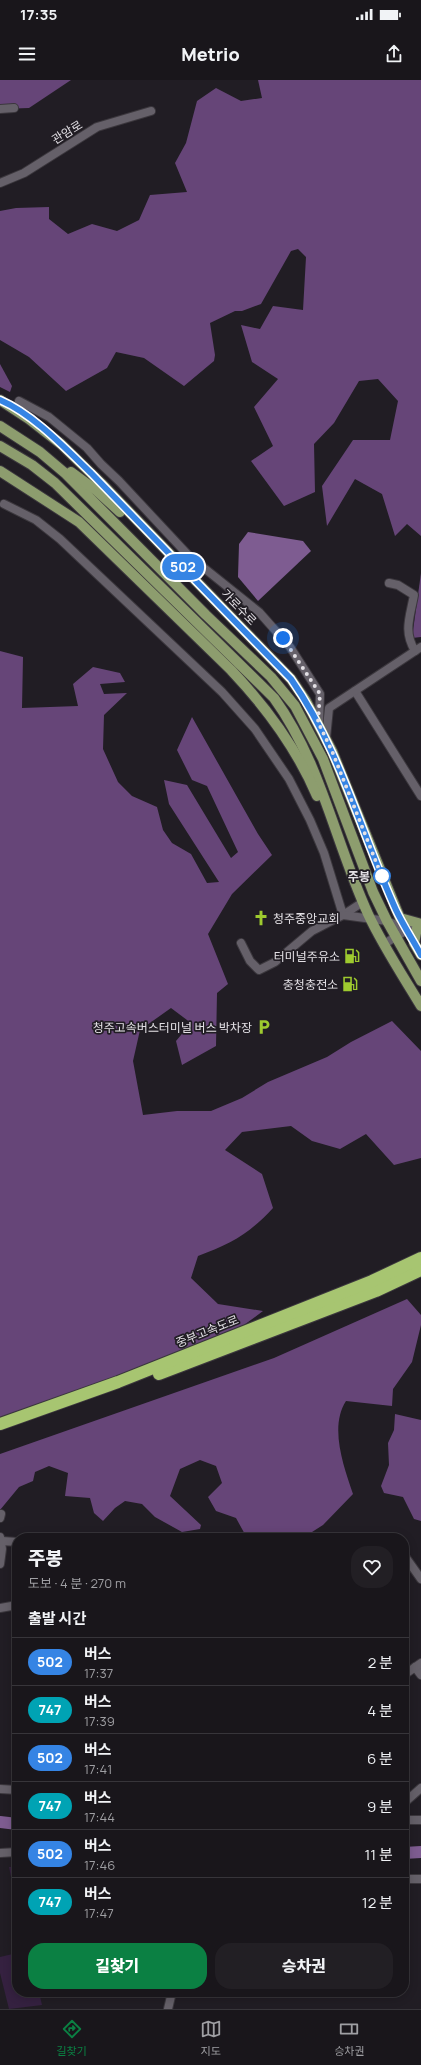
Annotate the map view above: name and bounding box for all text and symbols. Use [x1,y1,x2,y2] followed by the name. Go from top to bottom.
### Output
[20,4,57,25] text: 17:35
[181,42,240,66] text: Metrio
[16,43,38,65] icon: menu
[383,43,405,65] icon: share
[48,116,86,148] street label: 관암로
[160,554,206,580] line badge: 502
[170,557,196,576] text: 502
[218,585,260,629] street label: 가로수로
[273,628,293,648] your location
[373,867,391,885] marker: 주봉
[348,868,370,885] place label: 주봉
[252,909,270,927] church icon: 청주중앙교회
[273,910,339,927] place label: 청주중앙교회
[343,947,361,965] fuel station icon: 터미널주유소
[274,948,340,965] place label: 터미널주유소
[341,975,359,993] fuel station icon: 충청충전소
[283,976,338,993] place label: 충청충전소
[255,1018,273,1036] parking icon: 청주고속버스터미널 버스 박차장
[93,1019,252,1036] place label: 청주고속버스터미널 버스 박차장
[173,1311,241,1351] street label: 중부고속도로
[28,1545,63,1571] text: 주봉
[351,1546,393,1588] button: heart
[28,1574,126,1592] text: 도보 · 4 분 · 270 m
[28,1608,86,1629] text: 출발 시간
[84,1643,112,1664] text: 버스
[37,1652,63,1671] text: 502
[368,1652,393,1673] text: 2 분
[84,1664,113,1682] text: 17:37
[84,1691,112,1712] text: 버스
[39,1700,61,1719] text: 747
[367,1700,393,1721] text: 4 분
[84,1712,115,1730] text: 17:39
[84,1739,112,1760] text: 버스
[37,1748,63,1767] text: 502
[367,1748,393,1769] text: 6 분
[84,1760,112,1778] text: 17:41
[84,1787,112,1808] text: 버스
[39,1796,61,1815] text: 747
[367,1796,393,1817] text: 9 분
[84,1808,115,1826] text: 17:44
[84,1835,112,1856] text: 버스
[37,1844,63,1863] text: 502
[365,1844,393,1865] text: 11 분
[84,1856,115,1874] text: 17:46
[84,1883,112,1904] text: 버스
[39,1892,61,1911] text: 747
[362,1892,393,1913] text: 12 분
[84,1904,114,1922] text: 17:47
[28,1943,207,1989] button: 길찾기
[215,1943,393,1989] button: 승차권
[56,2018,87,2058] tab: 길찾기
[200,2018,222,2058] tab: 지도
[334,2018,365,2058] tab: 승차권

